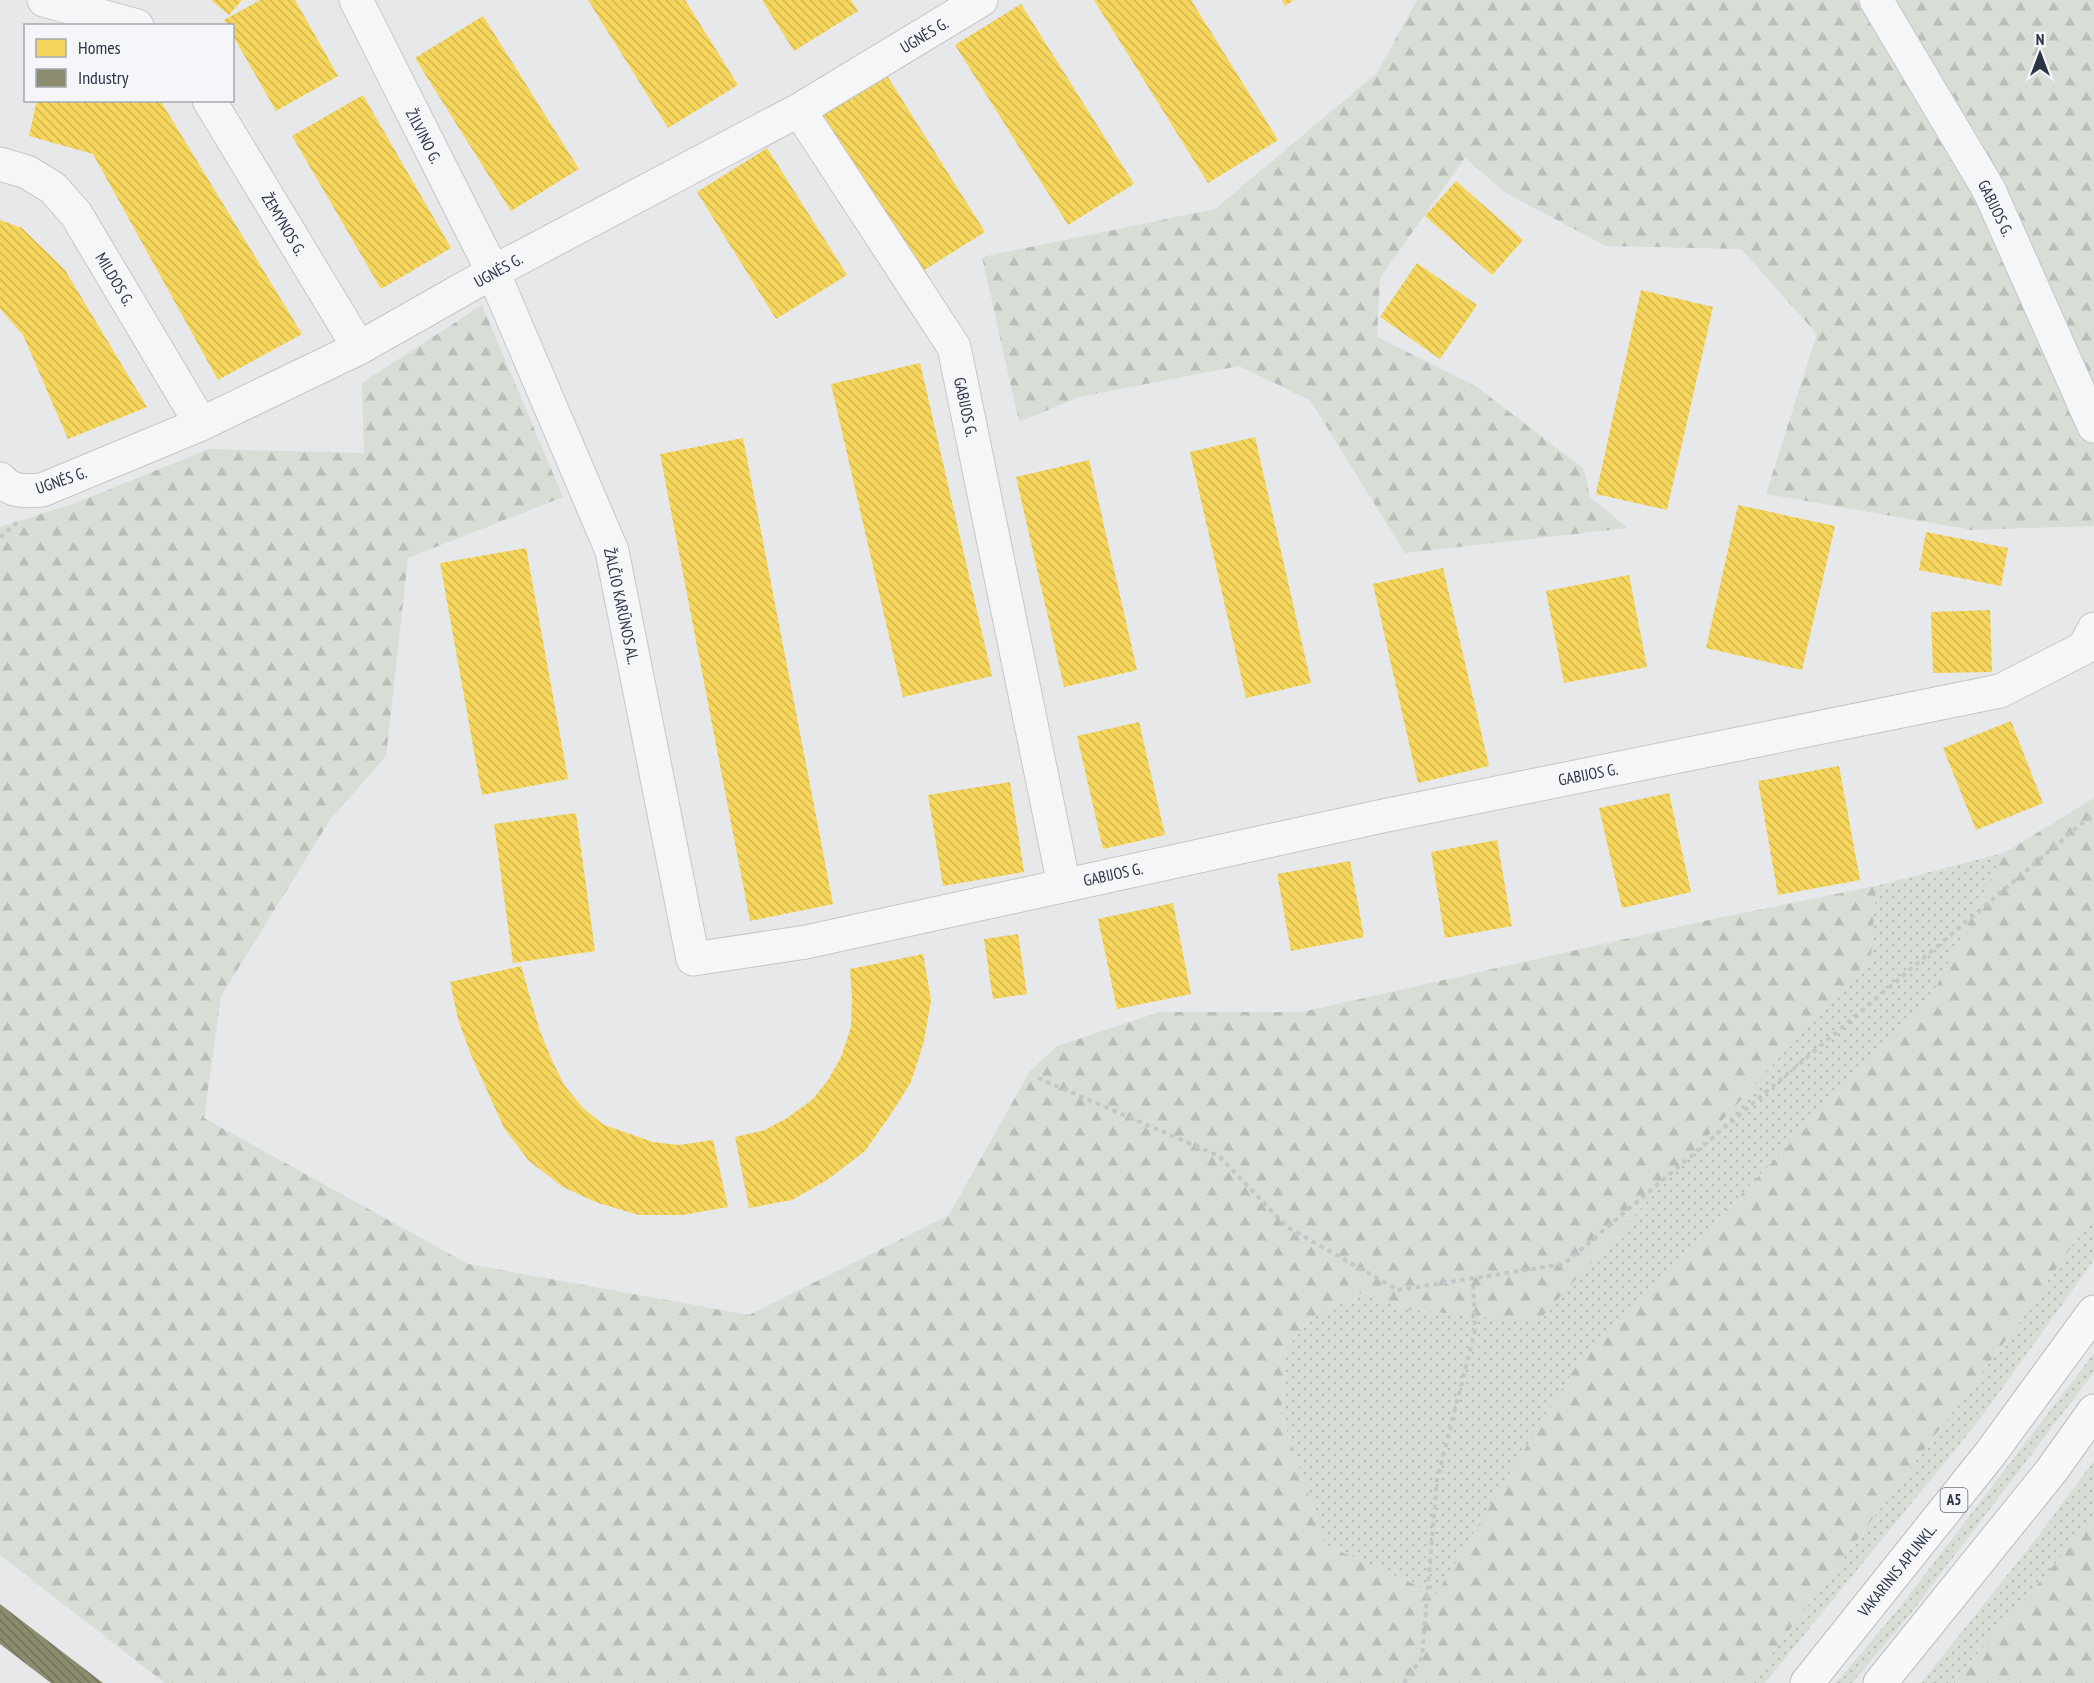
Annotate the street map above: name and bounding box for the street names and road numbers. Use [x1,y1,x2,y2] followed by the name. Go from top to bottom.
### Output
[896,13,952,57] street label: UGNĖS G.
[402,105,446,167] street label: ŽILVINO G.
[1974,177,2018,240] street label: GABIJOS G.
[257,189,311,259] street label: ŽEMYNOS G.
[470,248,526,292] street label: UGNĖS G.
[91,249,139,309] street label: MILDOS G.
[950,375,982,439] street label: GABIJOS G.
[33,462,89,498] street label: UGNĖS G.
[600,546,644,666] street label: ŽALČIO KARŪNOS AL.
[1556,758,1620,790] street label: GABIJOS G.
[1081,858,1145,890] street label: GABIJOS G.
[1940,1488,1968,1512] road number: A5
[1853,1519,1941,1621] street label: VAKARINIS APLINKL.

